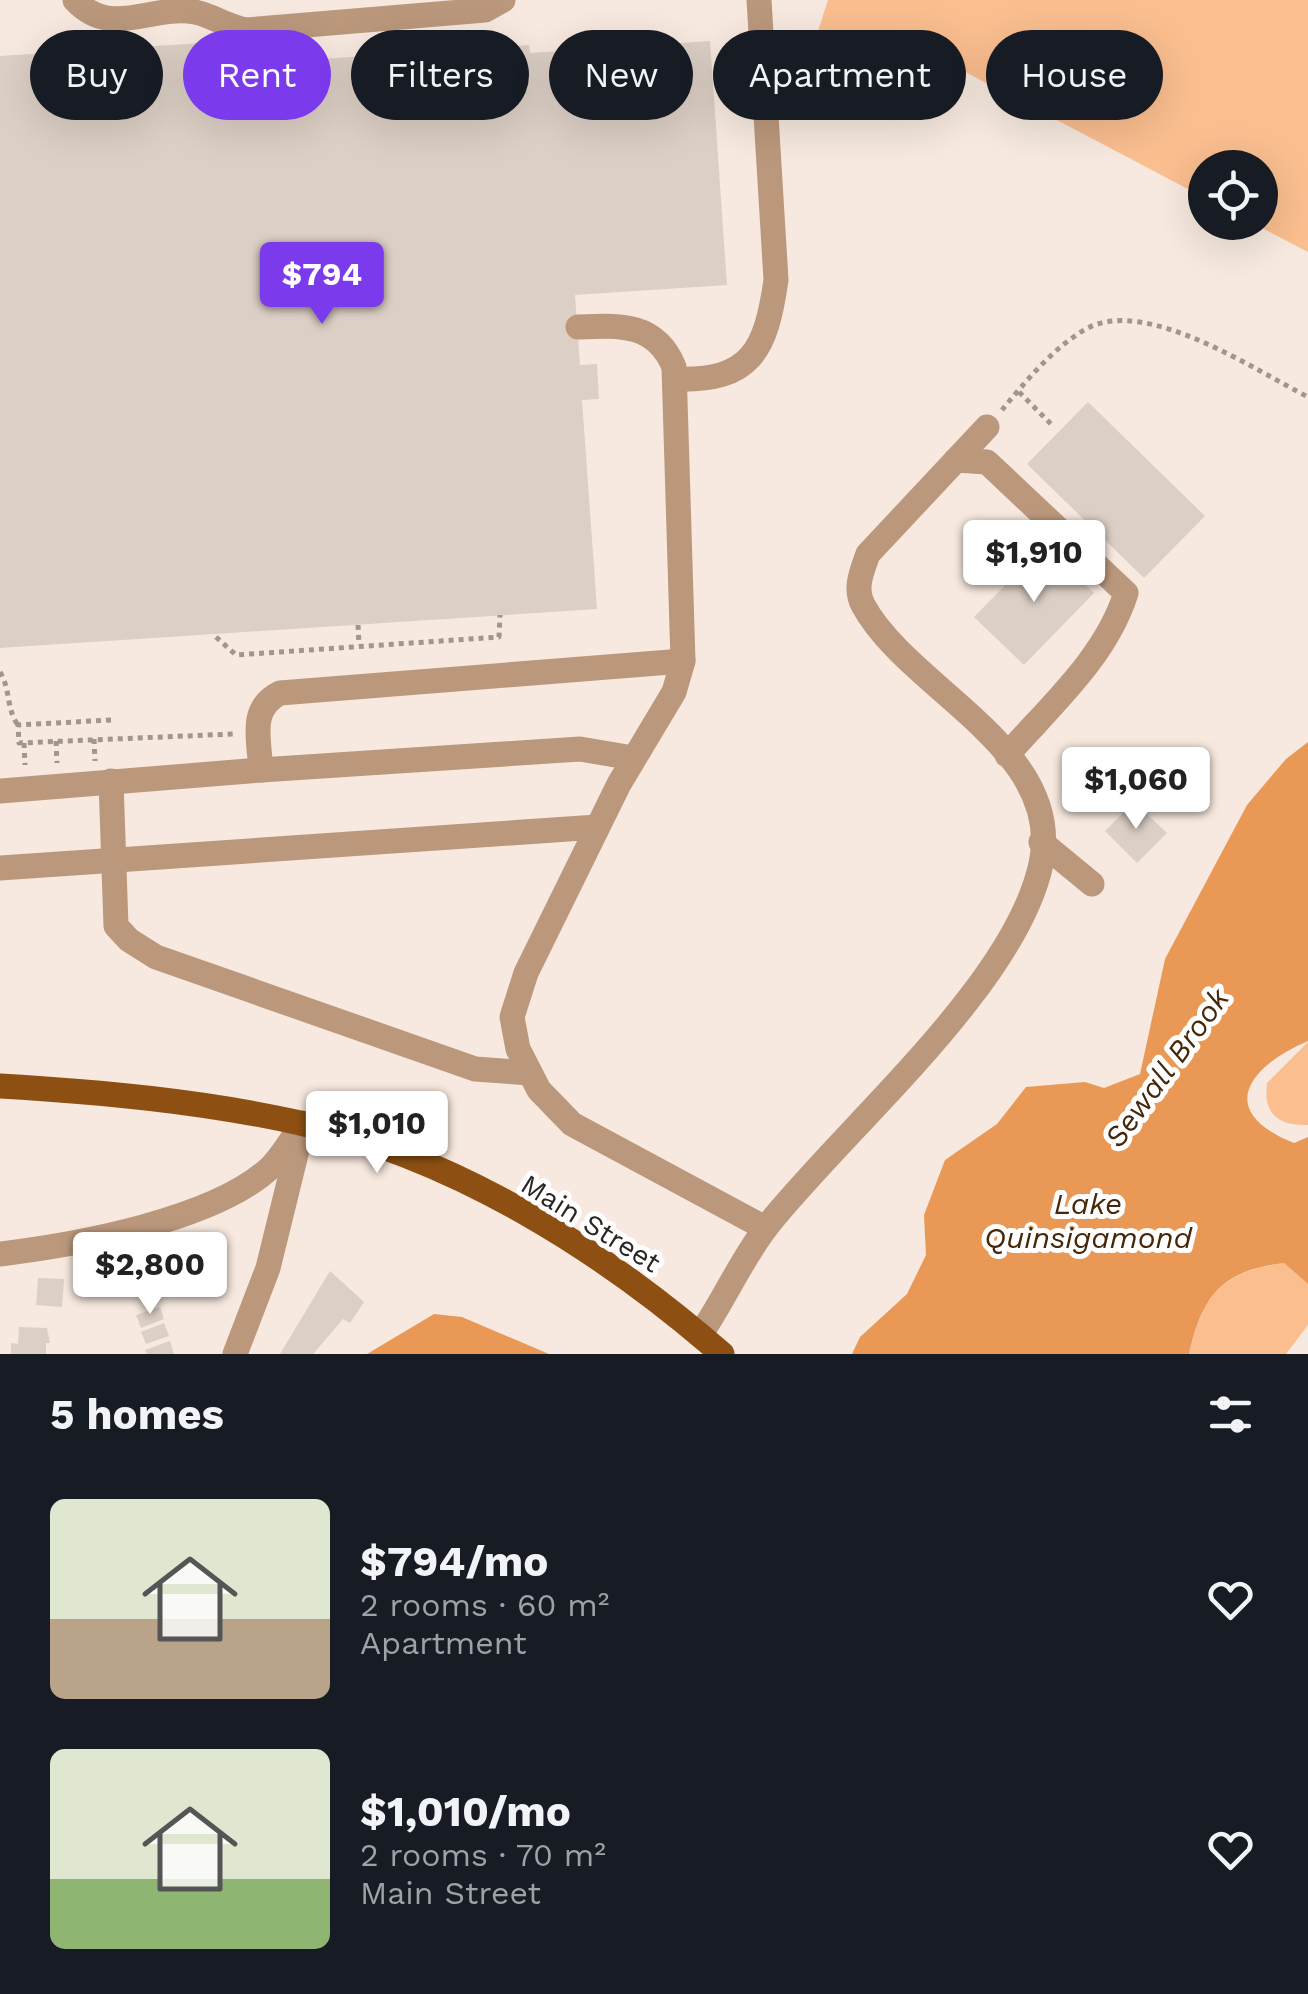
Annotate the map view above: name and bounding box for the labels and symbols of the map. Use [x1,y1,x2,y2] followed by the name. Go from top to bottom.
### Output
[263,242,381,327] pin: $794
[953,520,1115,605] pin: $1,910
[1055,747,1217,832] pin: $1,060
[1097,980,1237,1154] water label: Sewall Brook
[296,1091,458,1176] pin: $1,010
[515,1168,667,1279] street label: Main Street
[984,1186,1193,1255] water label: Lake Quinsigamond
[69,1232,231,1317] pin: $2,800

